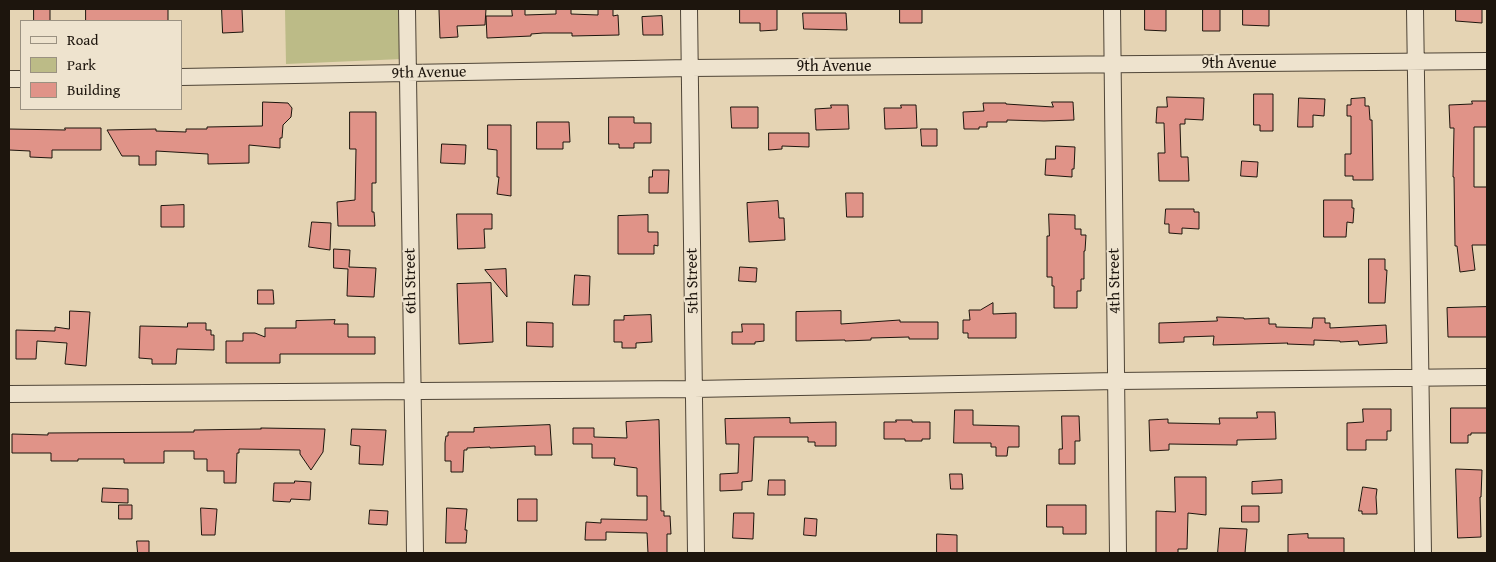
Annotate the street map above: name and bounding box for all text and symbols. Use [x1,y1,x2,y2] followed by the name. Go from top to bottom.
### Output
[20,20,182,110] legend
[67,29,98,50] text: Road
[67,54,96,75] text: Park
[1201,54,1277,74] street label: 9th Avenue
[796,57,872,77] street label: 9th Avenue
[391,63,467,83] street label: 9th Avenue
[67,79,120,100] text: Building
[401,248,421,314] street label: 6th Street
[683,248,703,314] street label: 5th Street
[1105,248,1125,314] street label: 4th Street

